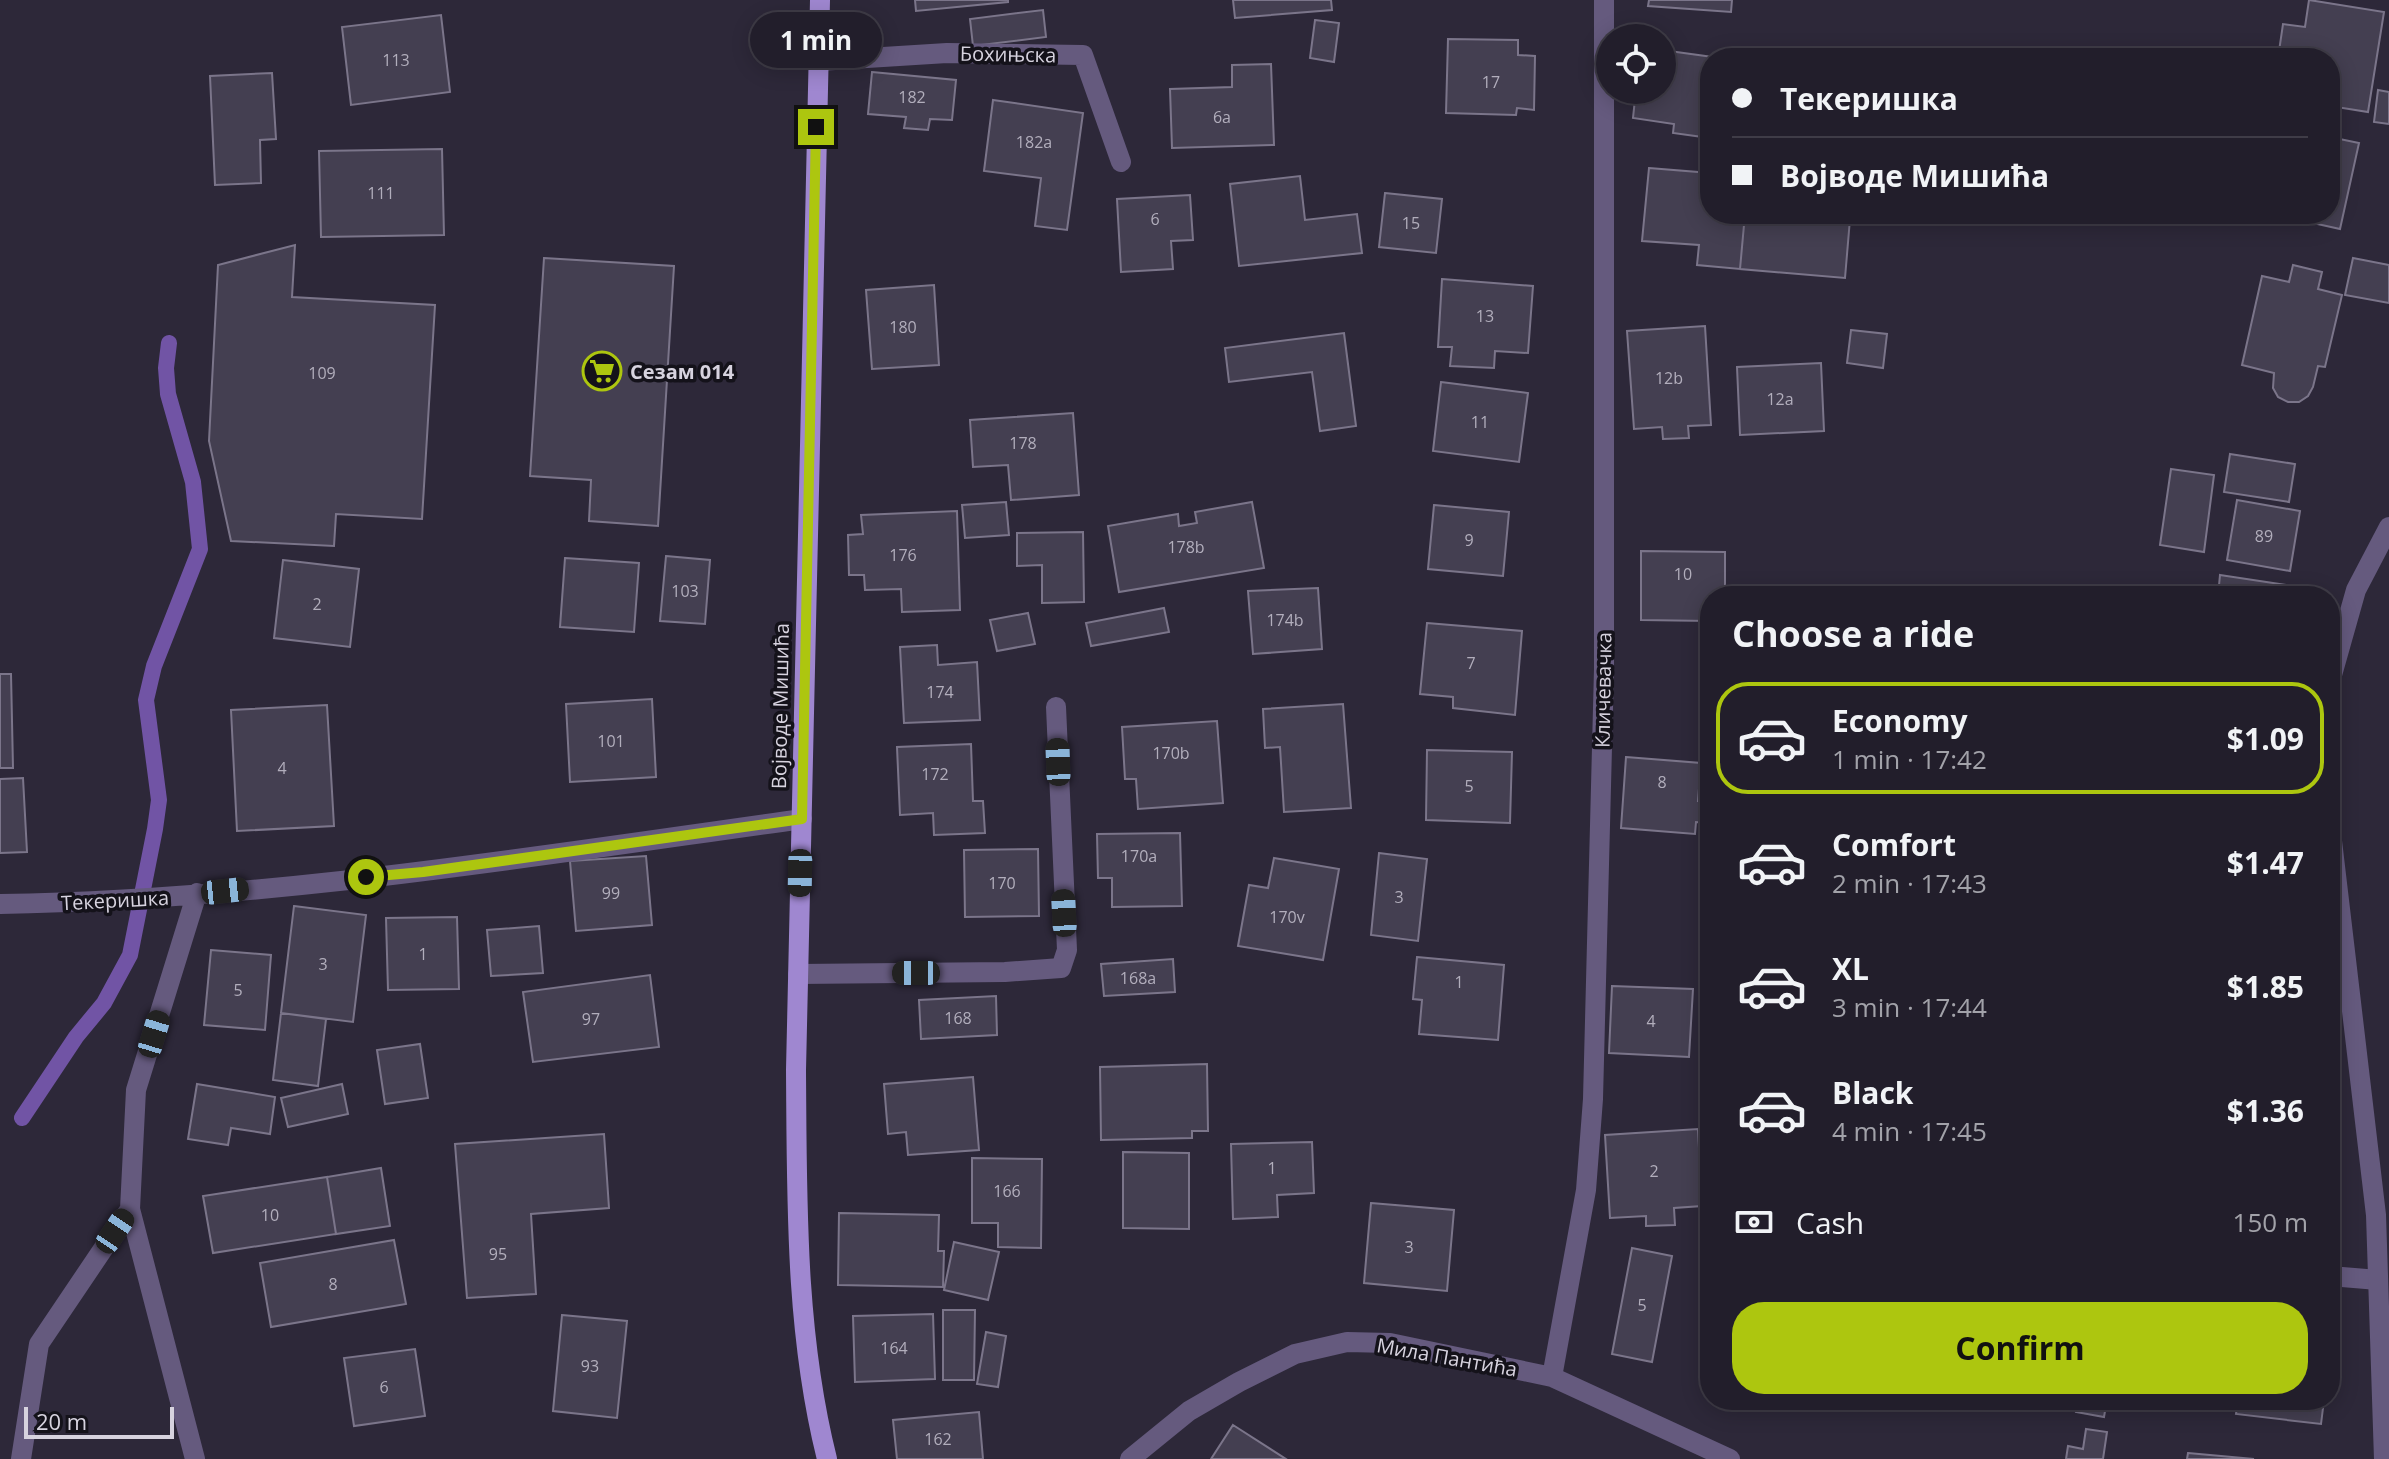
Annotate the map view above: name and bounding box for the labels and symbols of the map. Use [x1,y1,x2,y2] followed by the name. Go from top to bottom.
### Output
[750,11,882,67] callout: 1 min
[960,40,1056,68] street label: Бохињска
[382,49,410,71] house number: 113
[1482,71,1500,93] house number: 17
[898,86,926,108] house number: 182
[1213,106,1231,128] house number: 6a
[798,109,834,145] route end
[1016,131,1052,153] house number: 182a
[367,182,395,204] house number: 111
[1150,208,1160,230] house number: 6
[1402,212,1420,234] house number: 15
[1476,305,1494,327] house number: 13
[889,316,917,338] house number: 180
[581,350,623,392] supermarket icon: Сезам 014
[630,358,735,385] place label: Сезам 014
[308,362,336,384] house number: 109
[1655,367,1683,389] house number: 12b
[1766,388,1794,410] house number: 12a
[1471,411,1489,433] house number: 11
[1009,432,1037,454] house number: 178
[2255,525,2273,547] house number: 89
[1464,529,1474,551] house number: 9
[1167,536,1205,558] house number: 178b
[889,544,917,566] house number: 176
[1674,563,1692,585] house number: 10
[671,580,699,602] house number: 103
[312,593,322,615] house number: 2
[1266,609,1304,631] house number: 174b
[765,623,795,789] street label: Војводе Мишића
[1588,632,1618,748] street label: Кличевачка
[1466,652,1476,674] house number: 7
[926,681,954,703] house number: 174
[597,730,625,752] house number: 101
[1045,738,1071,786] car
[1152,742,1190,764] house number: 170b
[277,757,287,779] house number: 4
[921,763,949,785] house number: 172
[1657,771,1667,793] house number: 8
[1464,775,1474,797] house number: 5
[1121,845,1157,867] house number: 170a
[788,849,812,897] car
[348,859,384,895] route start
[988,872,1016,894] house number: 170
[200,877,250,905] car
[602,882,620,904] house number: 99
[60,884,170,916] street label: Текеришка
[1394,886,1404,908] house number: 3
[1051,888,1077,938] car
[1269,906,1305,928] house number: 170v
[418,943,428,965] house number: 1
[318,953,328,975] house number: 3
[892,961,940,985] car
[1120,967,1156,989] house number: 168a
[1454,971,1464,993] house number: 1
[233,979,243,1001] house number: 5
[944,1007,972,1029] house number: 168
[136,1008,172,1060] car
[582,1008,600,1030] house number: 97
[1646,1010,1656,1032] house number: 4
[1267,1157,1277,1179] house number: 1
[1649,1160,1659,1182] house number: 2
[993,1180,1021,1202] house number: 166
[92,1204,138,1258] car
[261,1204,279,1226] house number: 10
[1404,1236,1414,1258] house number: 3
[489,1243,507,1265] house number: 95
[328,1273,338,1295] house number: 8
[1637,1294,1647,1316] house number: 5
[1375,1331,1519,1383] street label: Мила Пантића
[880,1337,908,1359] house number: 164
[581,1355,599,1377] house number: 93
[379,1376,389,1398] house number: 6
[24,1403,174,1439] scale bar
[924,1428,952,1450] house number: 162

